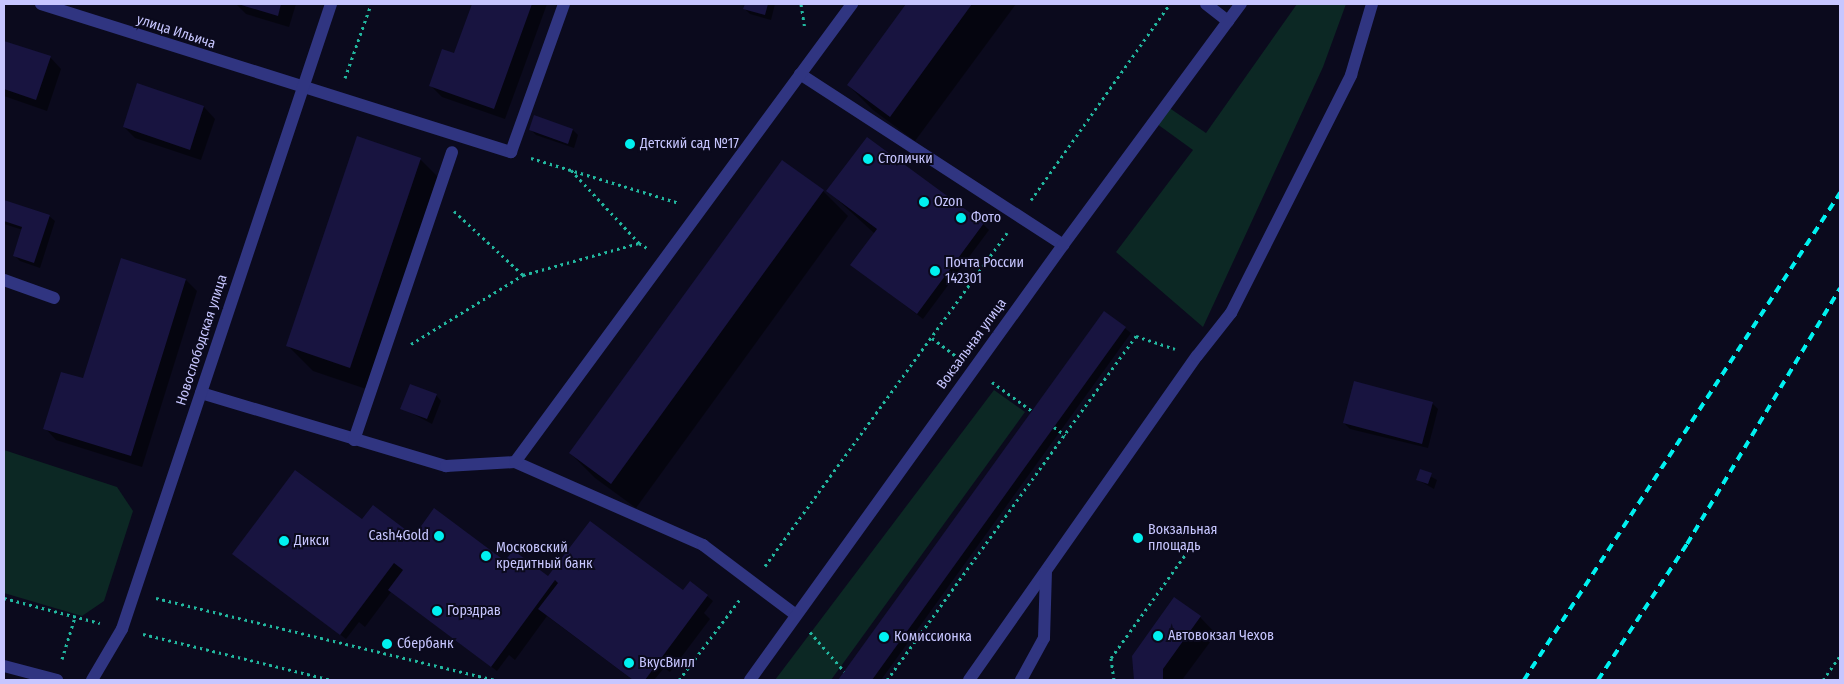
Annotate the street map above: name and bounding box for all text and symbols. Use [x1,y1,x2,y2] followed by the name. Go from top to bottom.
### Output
[134,11,218,53] street label: улица Ильича
[640,136,739,152] place label: Детский сад №17
[624,138,636,150] marker: Детский сад №17
[878,151,933,167] place label: Столички
[862,153,874,165] marker: Столички
[934,194,963,210] place label: Ozon
[918,196,930,208] marker: Ozon
[971,210,1001,226] place label: Фото
[955,212,967,224] marker: Фото
[945,255,1024,288] place label: Почта России 142301
[929,265,941,277] marker: Почта России 142301
[173,272,231,408] street label: Новослободская улица
[934,295,1010,393] street label: Вокзальная улица
[1148,522,1217,554] place label: Вокзальная площадь
[369,528,429,544] place label: Cash4Gold
[433,530,445,542] marker: Cash4Gold
[1132,532,1144,544] marker: Вокзальная площадь
[294,533,329,549] place label: Дикси
[278,535,290,547] marker: Дикси
[496,540,593,572] place label: Московский кредитный банк
[480,550,492,562] marker: Московский кредитный банк
[447,603,501,619] place label: Горздрав
[431,605,443,617] marker: Горздрав
[1168,628,1274,644] place label: Автовокзал Чехов
[894,629,972,645] place label: Комиссионка
[1152,630,1164,642] marker: Автовокзал Чехов
[878,631,890,643] marker: Комиссионка
[397,636,454,652] place label: Сбербанк
[381,638,393,650] marker: Сбербанк
[639,655,695,671] place label: ВкусВилл
[623,657,635,669] marker: ВкусВилл

